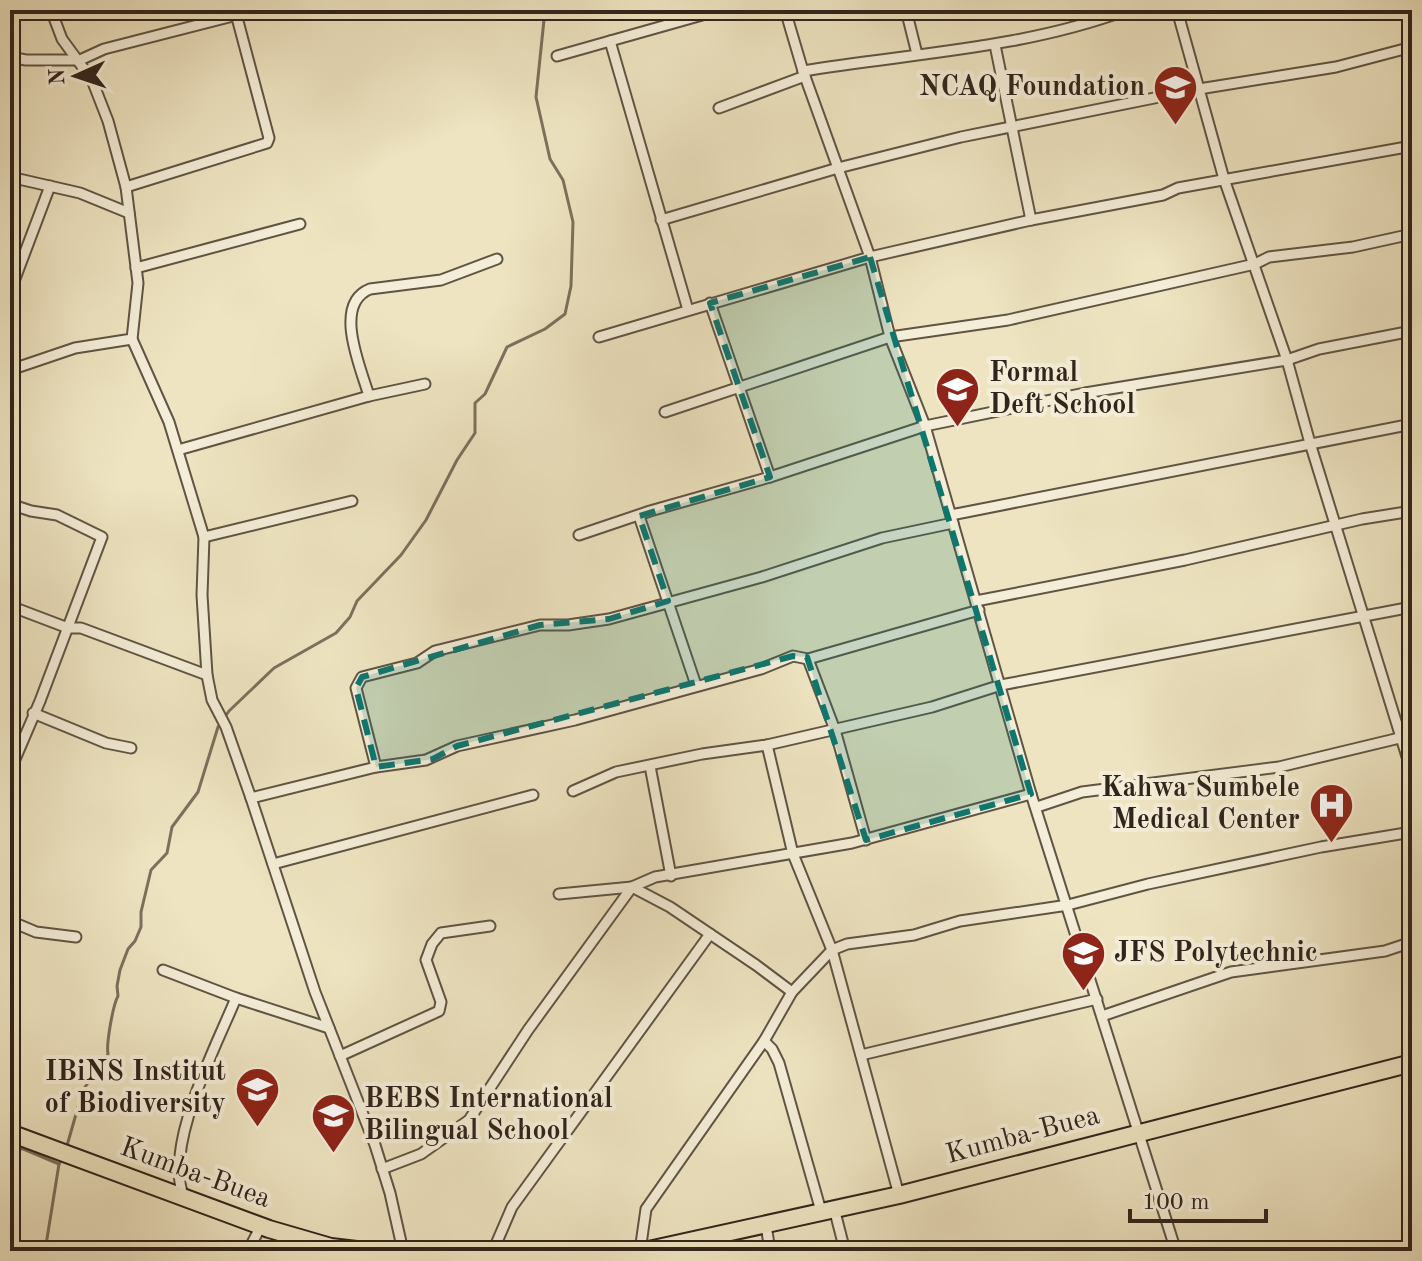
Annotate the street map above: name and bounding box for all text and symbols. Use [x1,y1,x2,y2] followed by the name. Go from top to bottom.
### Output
[36,36,116,116] north arrow
[1152,64,1200,127] school or university icon: NCAQ Foundation
[47,68,69,86] text: N
[919,74,1145,102] place label: NCAQ Foundation
[989,360,1135,420] place label: Formal Deft School
[934,366,982,429] school or university icon: Formal Deft School
[1101,775,1300,835] place label: Kahwa Sumbele Medical Center
[1307,781,1355,844] hospital icon: Kahwa Sumbele Medical Center
[1059,930,1107,993] school or university icon: JFS Polytechnic
[1114,940,1318,968] place label: JFS Polytechnic
[45,1059,226,1119] place label: IBiNS Institut of Biodiversity
[233,1065,281,1128] school or university icon: IBiNS Institut of Biodiversity
[364,1086,613,1146] place label: BEBS International Bilingual School
[309,1092,357,1155] school or university icon: BEBS International Bilingual School
[943,1102,1103,1170] street label: Kumba-Buea
[116,1134,274,1214] street label: Kumba-Buea
[1130,1173,1266,1223] scale bar
[1142,1191,1210,1215] text: 100 m

